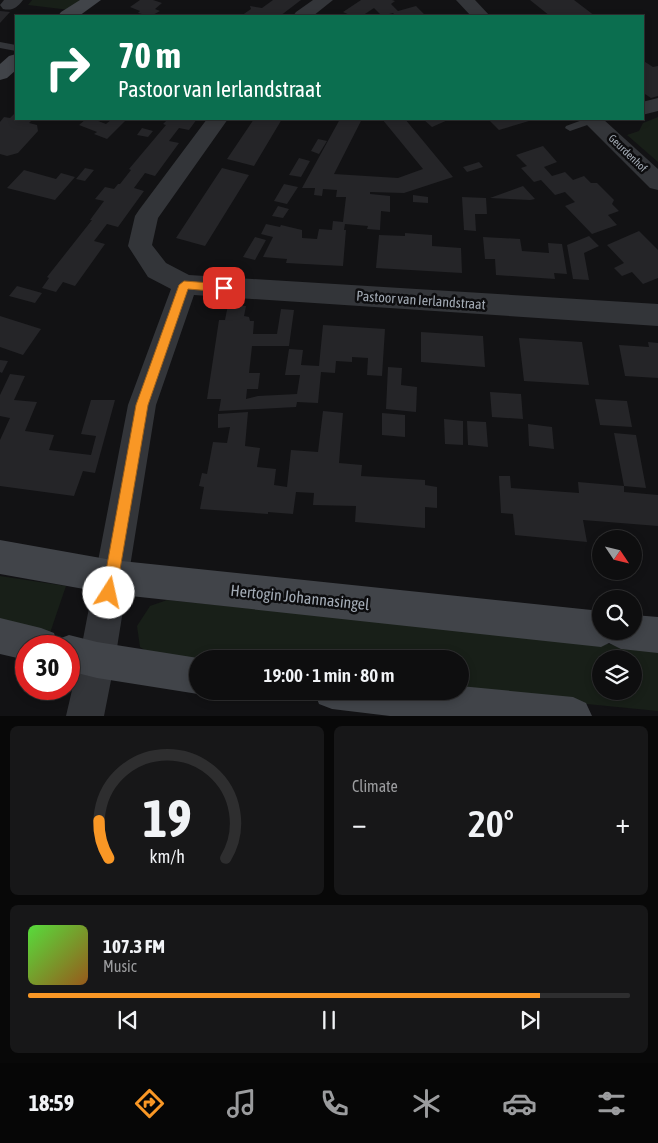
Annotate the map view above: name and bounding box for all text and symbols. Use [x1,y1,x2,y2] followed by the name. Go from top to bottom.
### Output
[35,35,100,100] icon: right
[118,35,181,75] text: 70 m
[118,76,322,102] text: Pastoor van Ierlandstraat
[606,132,650,174] street label: Geurdenhof
[203,267,245,309] pin
[210,274,238,302] icon: arrive
[356,288,486,312] street label: Pastoor van Ierlandstraat
[592,530,642,580] north arrow
[592,530,642,700] map controls
[82,566,134,618] position arrow
[230,581,371,614] street label: Hertogin Johannasingel
[592,590,642,640] button: search
[15,635,80,700] speed limit sign: 30
[592,650,642,700] button: layers
[264,664,394,686] text: 19:00 · 1 min · 80 m
[352,777,398,795] text: Climate
[143,788,191,848] text: 19
[468,802,514,845] text: 20°
[352,807,367,839] text: −
[615,807,630,839] text: +
[149,846,185,867] text: km/h
[103,935,165,957] text: 107.3 FM
[103,957,137,975] text: Music
[114,1006,142,1034] icon: previous
[315,1006,343,1034] icon: pause
[516,1006,544,1034] icon: next
[132,1086,167,1121] icon: directions
[224,1086,259,1121] icon: music
[317,1086,352,1121] icon: phone
[409,1086,444,1121] icon: climate
[502,1086,537,1121] icon: car
[594,1086,629,1121] icon: filters
[29,1090,74,1116] text: 18:59

